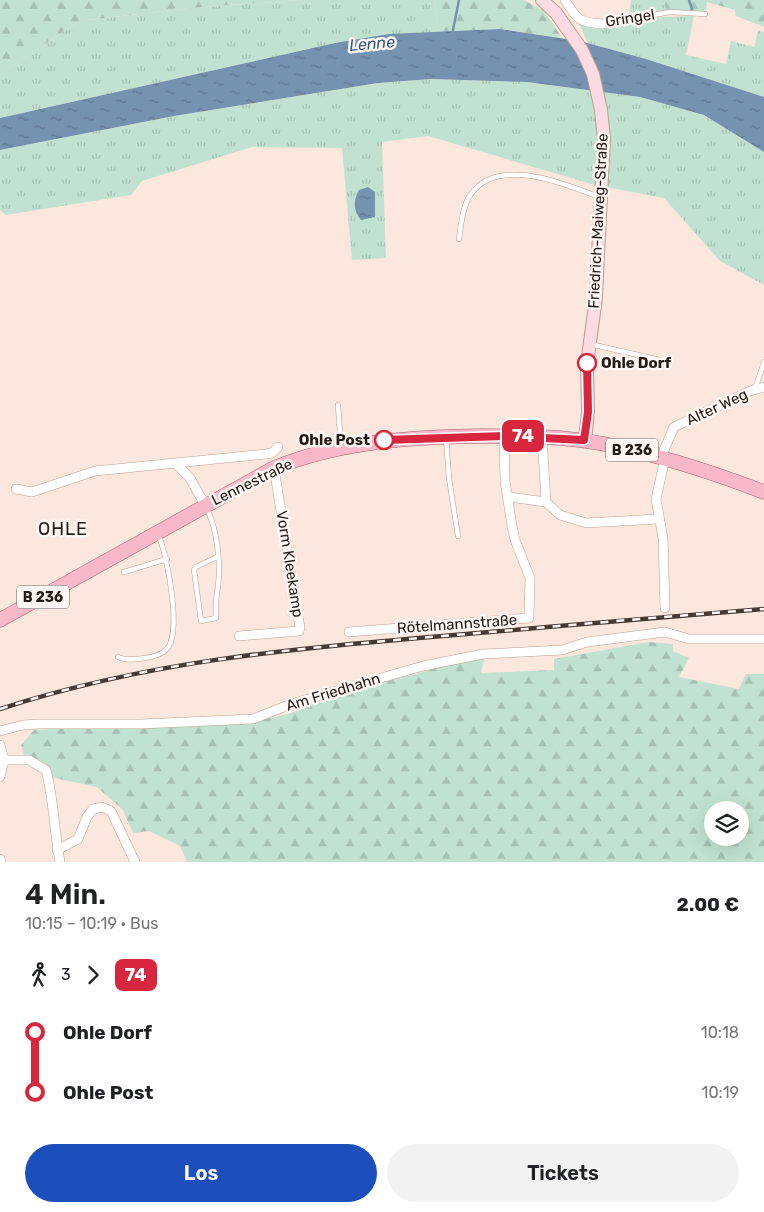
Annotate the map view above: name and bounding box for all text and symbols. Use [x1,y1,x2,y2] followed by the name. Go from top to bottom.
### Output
[604,5,656,31] street label: Gringel
[348,32,396,55] water label: Lenne
[584,133,612,309] street label: Friedrich-Maiweg-Straße
[577,353,597,373] marker: Ohle Dorf
[601,354,672,372] place label: Ohle Dorf
[683,385,751,429] street label: Alter Weg
[500,420,546,452] line badge: 74
[512,425,534,447] text: 74
[374,430,394,450] marker: Ohle Post
[299,431,370,449] place label: Ohle Post
[606,438,658,462] road number: B 236
[209,455,295,509] street label: Lennestraße
[273,509,307,619] street label: Vorm Kleekamp
[38,518,88,540] district label: OHLE
[17,586,69,608] road number: B 236
[396,611,518,637] street label: Rötelmannstraße
[284,669,382,715] street label: Am Friedhahn
[704,801,749,846] map controls
[704,801,749,846] button: layers
[25,878,106,911] text: 4 Min.
[677,893,739,916] text: 2.00 €
[25,914,159,933] text: 10:15 – 10:19 · Bus
[25,961,53,989] icon: walk
[79,961,107,989] icon: forward
[125,964,147,986] text: 74
[61,965,71,984] text: 3
[63,1021,152,1044] text: Ohle Dorf
[701,1023,739,1042] text: 10:18
[63,1081,153,1104] text: Ohle Post
[702,1083,739,1102] text: 10:19
[25,1144,377,1202] button: Los
[387,1144,739,1202] button: Tickets

